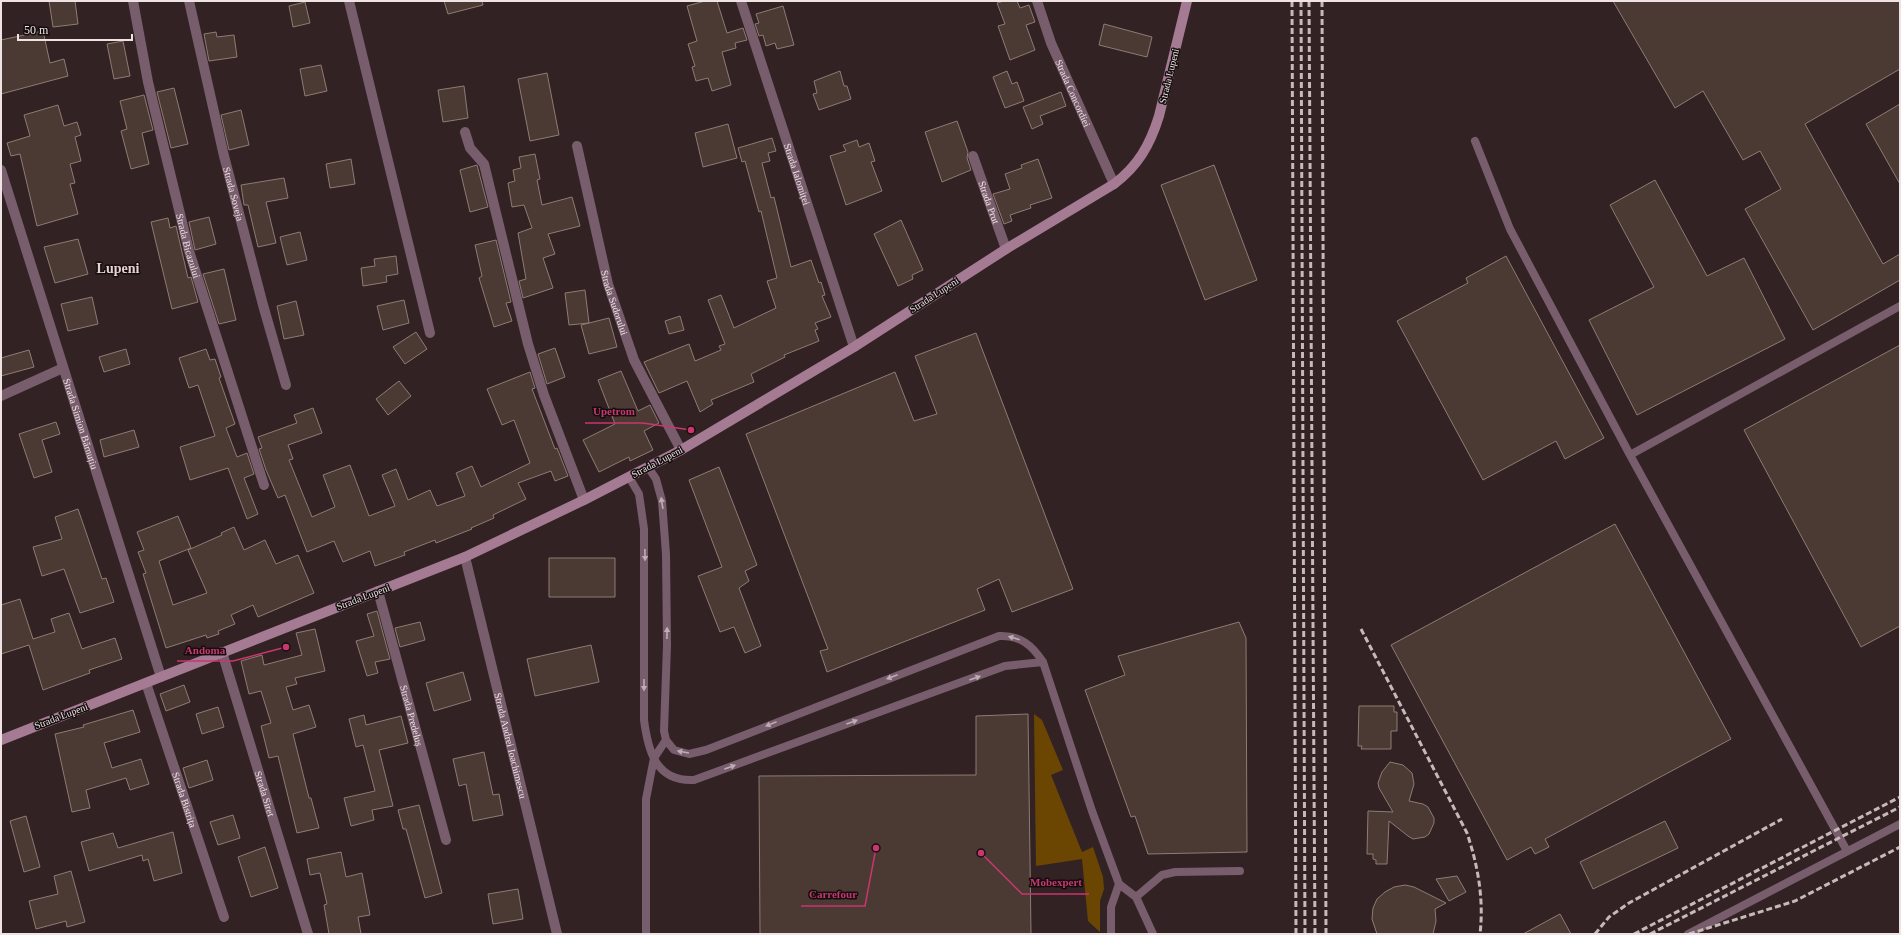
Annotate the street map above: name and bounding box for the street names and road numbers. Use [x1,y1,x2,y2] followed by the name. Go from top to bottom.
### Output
[1157,47,1181,105] street label: Strada Lupeni
[1054,58,1093,129] street label: Strada Concordiei
[782,142,813,206] street label: Strada Ialomiței
[222,166,246,223] street label: Strada Soveja
[977,179,1002,225] street label: Strada Prut
[175,212,203,280] street label: Strada Bicazului
[600,269,631,336] street label: Strada Sudorului
[907,275,961,315] street label: Strada Lupeni
[62,377,101,470] street label: Strada Simion Bărnuțiu
[630,444,685,480] street label: Strada Lupeni
[335,582,391,612] street label: Strada Lupeni
[398,684,426,747] street label: Strada Predeluș
[493,691,529,799] street label: Strada Andrei Ioachimescu
[33,701,89,731] street label: Strada Lupeni
[253,769,277,818] street label: Strada Siret
[171,771,199,829] street label: Strada Bistrița

